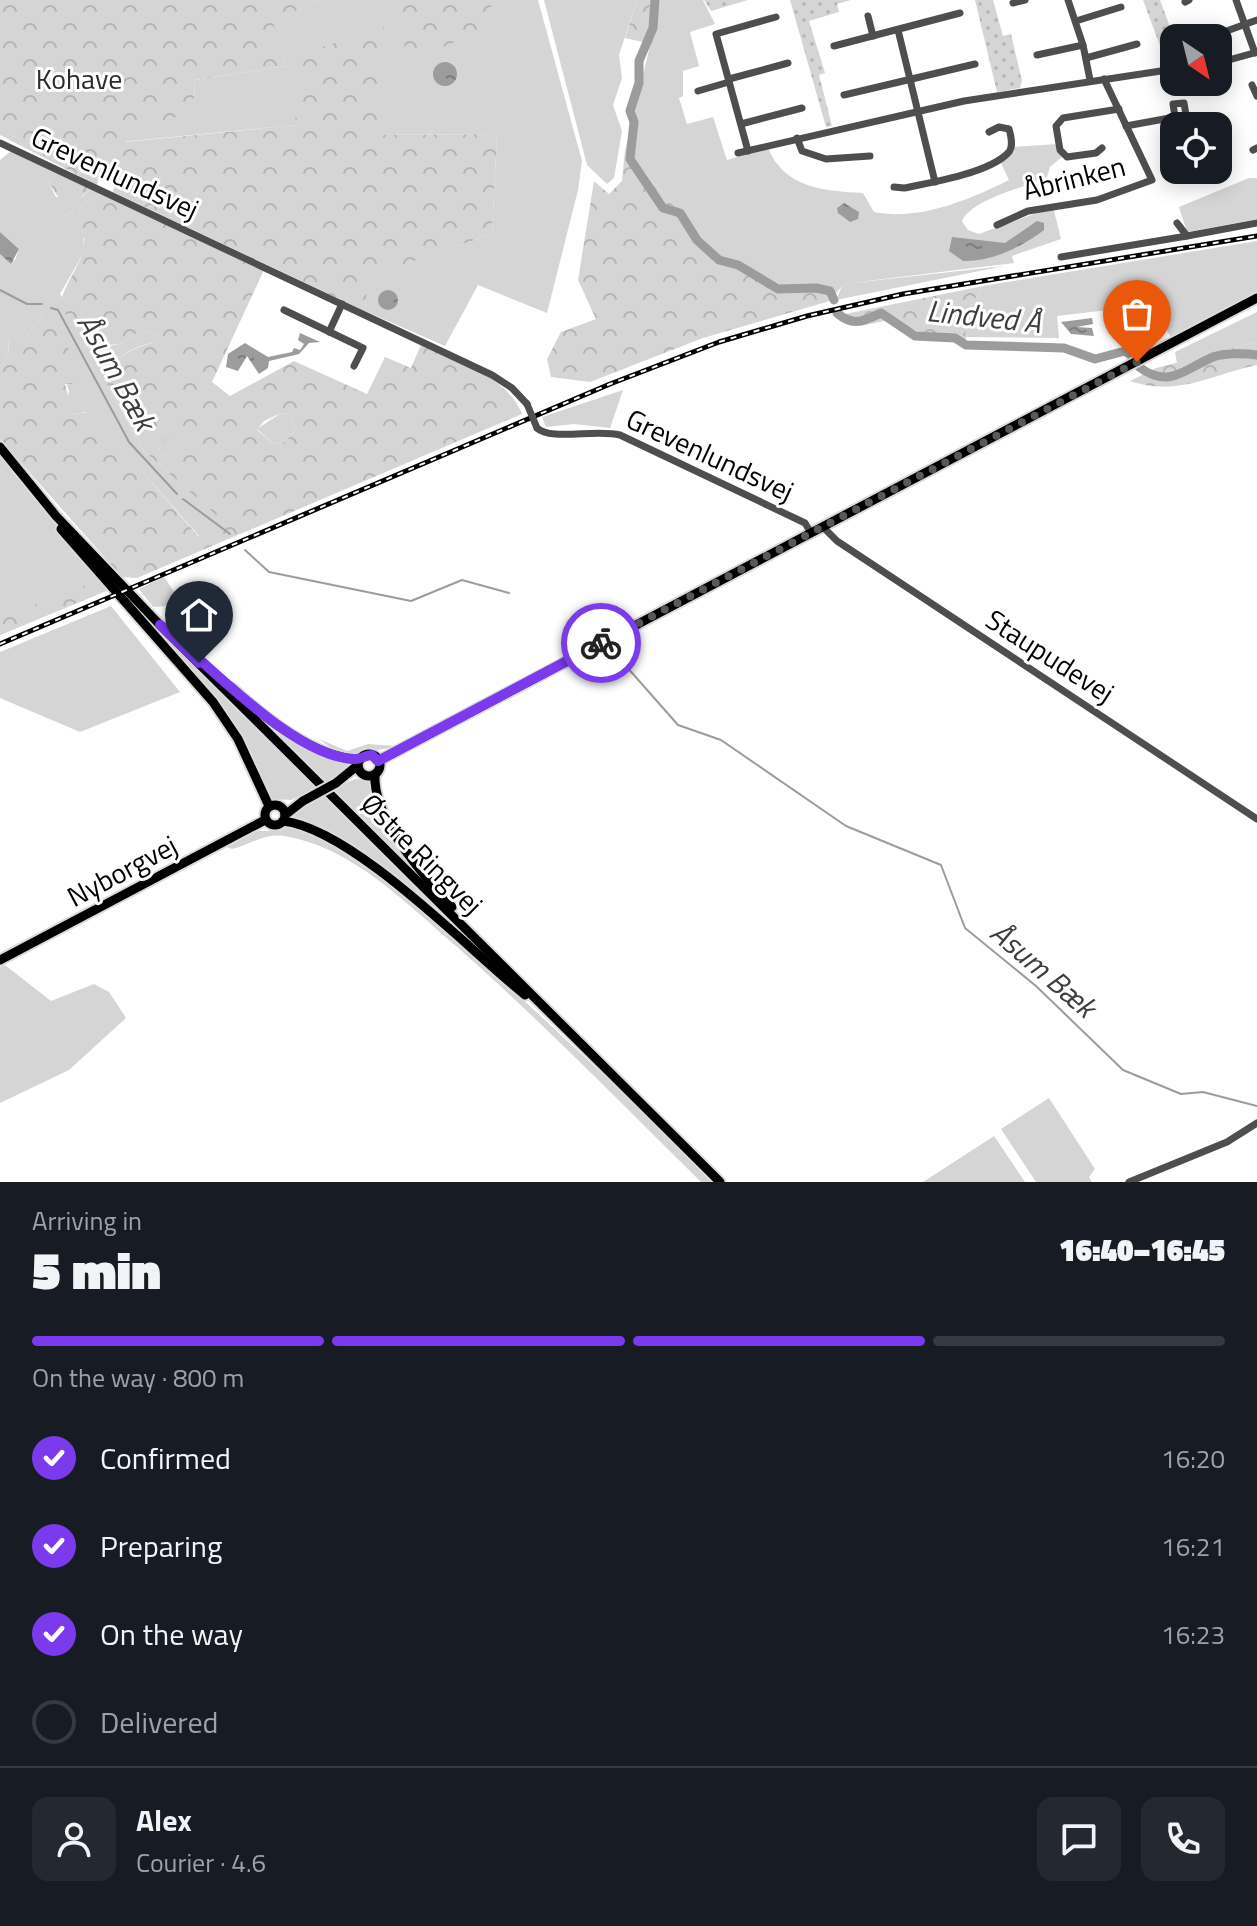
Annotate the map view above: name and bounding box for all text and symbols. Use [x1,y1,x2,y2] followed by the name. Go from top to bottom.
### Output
[1160,24,1232,96] north arrow
[1160,24,1232,184] map controls
[36,57,122,100] park label: Kohave
[1160,112,1232,184] button: locate
[24,115,206,230] street label: Grevenlundsvej
[1018,144,1130,211] street label: Åbrinken
[1103,280,1171,362] pin
[925,287,1044,345] water label: Lindved Å
[1115,292,1159,336] icon: bag
[66,305,170,442] water label: Åsum Bæk
[619,397,801,512] street label: Grevenlundsvej
[165,581,233,663] pin
[177,593,221,637] icon: home
[978,598,1123,713] street label: Staupudevej
[561,603,641,683] courier
[579,621,623,665] icon: bike
[352,783,493,924] street label: Østre Ringvej
[59,824,185,918] street label: Nyborgvej
[980,910,1110,1031] water label: Åsum Bæk
[32,1201,142,1240] text: Arriving in
[1059,1227,1225,1273] text: 16:40–16:45
[32,1230,161,1309] text: 5 min
[32,1358,244,1397] text: On the way · 800 m
[100,1435,231,1481] text: Confirmed
[32,1436,76,1480] icon: check
[1161,1439,1225,1478] text: 16:20
[100,1523,222,1569] text: Preparing
[32,1524,76,1568] icon: check
[1161,1527,1225,1566] text: 16:21
[100,1611,243,1657] text: On the way
[32,1612,76,1656] icon: check
[1161,1615,1225,1654] text: 16:23
[100,1699,218,1745] text: Delivered
[32,1797,116,1881] button: person
[136,1797,192,1843] text: Alex
[1037,1797,1121,1881] button: chat
[1141,1797,1225,1881] button: phone
[136,1843,266,1882] text: Courier · 4.6

